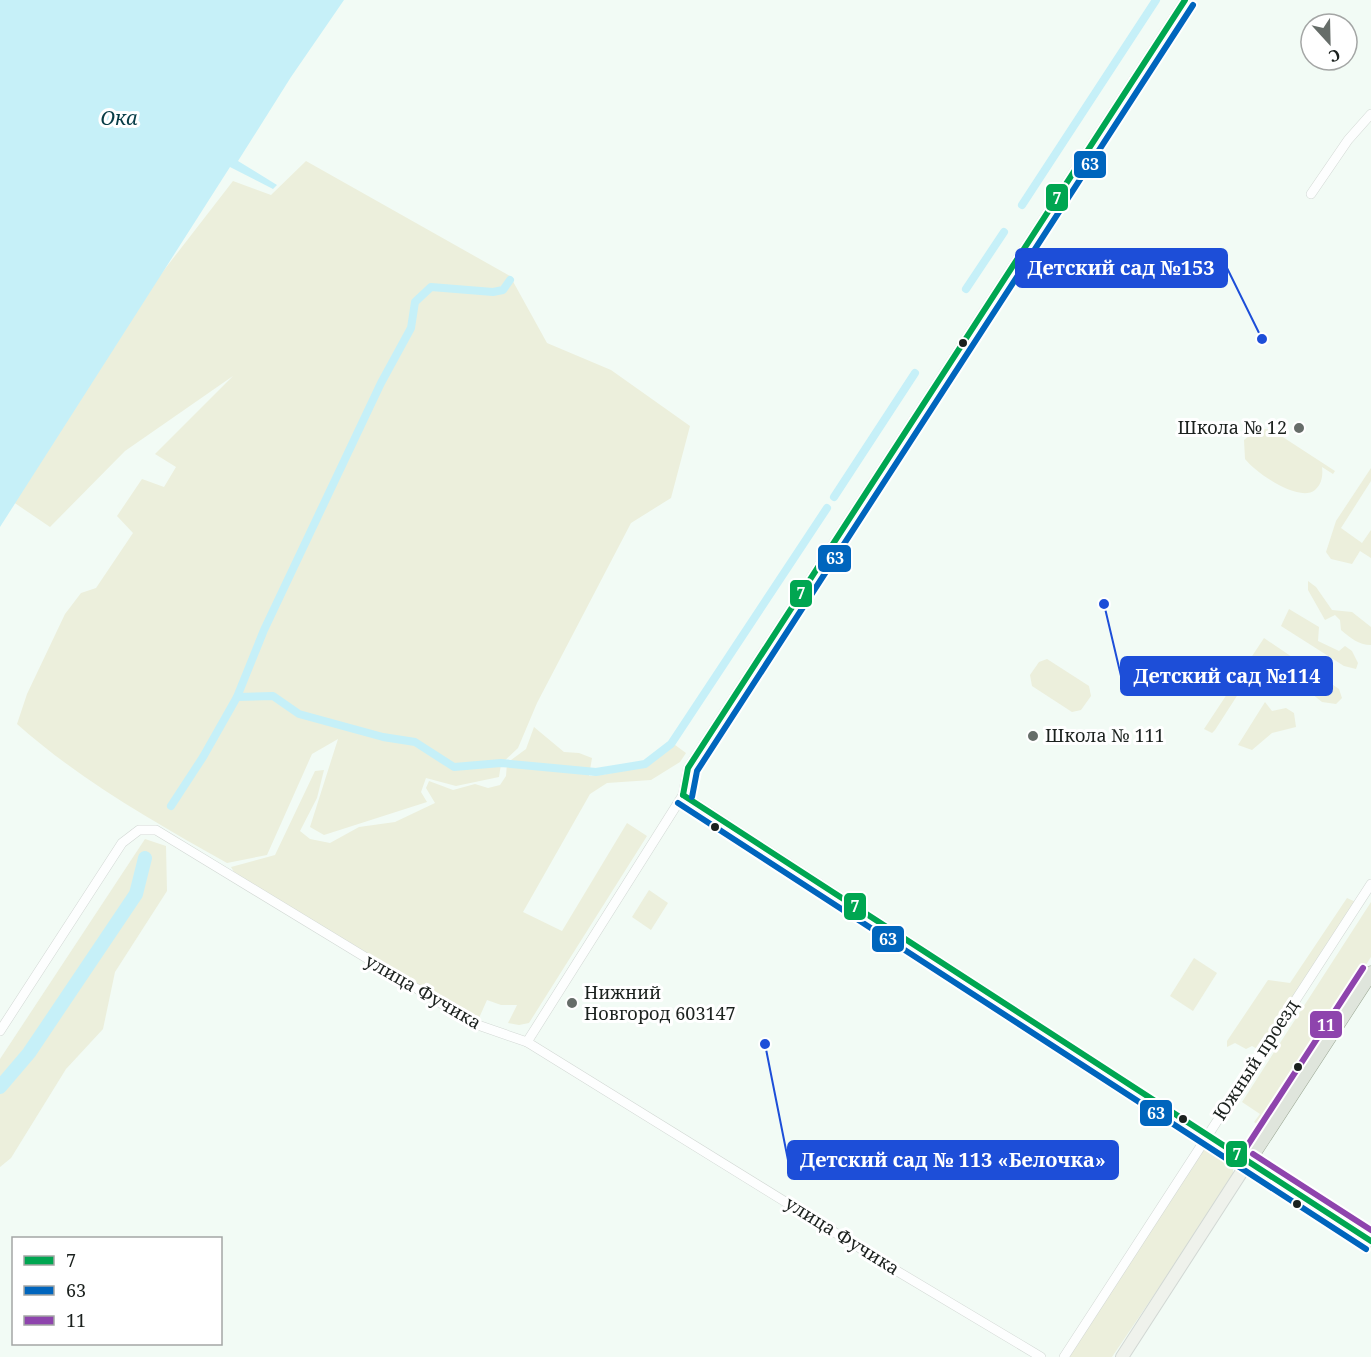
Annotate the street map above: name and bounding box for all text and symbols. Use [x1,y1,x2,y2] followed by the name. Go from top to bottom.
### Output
[1299,12,1359,72] north arrow
[1326,44,1344,68] text: С
[100,104,138,131] water label: Ока
[1073,150,1107,179] line badge: 63
[1081,153,1099,175] text: 63
[1045,183,1069,212] line badge: 7
[1052,187,1062,209] text: 7
[1016,249,1227,287] callout: Детский сад №153
[1027,254,1215,281] text: Детский сад №153
[957,337,969,349] unlabelled marker
[1177,415,1287,439] place label: Школа № 12
[1292,421,1306,435] marker: Школа № 12
[817,544,852,573] line badge: 63
[826,547,844,569] text: 63
[789,579,813,608] line badge: 7
[796,582,806,604] text: 7
[1121,657,1332,695] callout: Детский сад №114
[1133,662,1321,689] text: Детский сад №114
[1045,723,1165,747] place label: Школа № 111
[1026,729,1040,743] marker: Школа № 111
[709,821,721,833] unlabelled marker
[843,892,867,921] line badge: 7
[850,895,860,917] text: 7
[871,925,905,953] line badge: 63
[879,928,897,950] text: 63
[361,948,486,1034] street label: улица Фучика
[584,980,736,1025] place label: Нижний Новгород 603147
[1207,994,1303,1124] street label: Южный проезд
[565,996,579,1010] marker: Нижний Новгород 603147
[1309,1010,1343,1039] line badge: 11
[1317,1014,1335,1036] text: 11
[1292,1061,1304,1073] unlabelled marker
[1139,1099,1173,1127] line badge: 63
[1147,1102,1165,1124] text: 63
[1177,1113,1189,1125] unlabelled marker
[1225,1140,1248,1168] line badge: 7
[788,1141,1118,1179] callout: Детский сад № 113 «Белочка»
[1232,1143,1242,1165] text: 7
[800,1146,1106,1173] text: Детский сад № 113 «Белочка»
[781,1190,904,1280] street label: улица Фучика
[1291,1198,1303,1210] unlabelled marker
[12,1237,222,1345] legend
[66,1248,76,1272] text: 7
[66,1278,86,1302] text: 63
[66,1308,86,1332] text: 11

